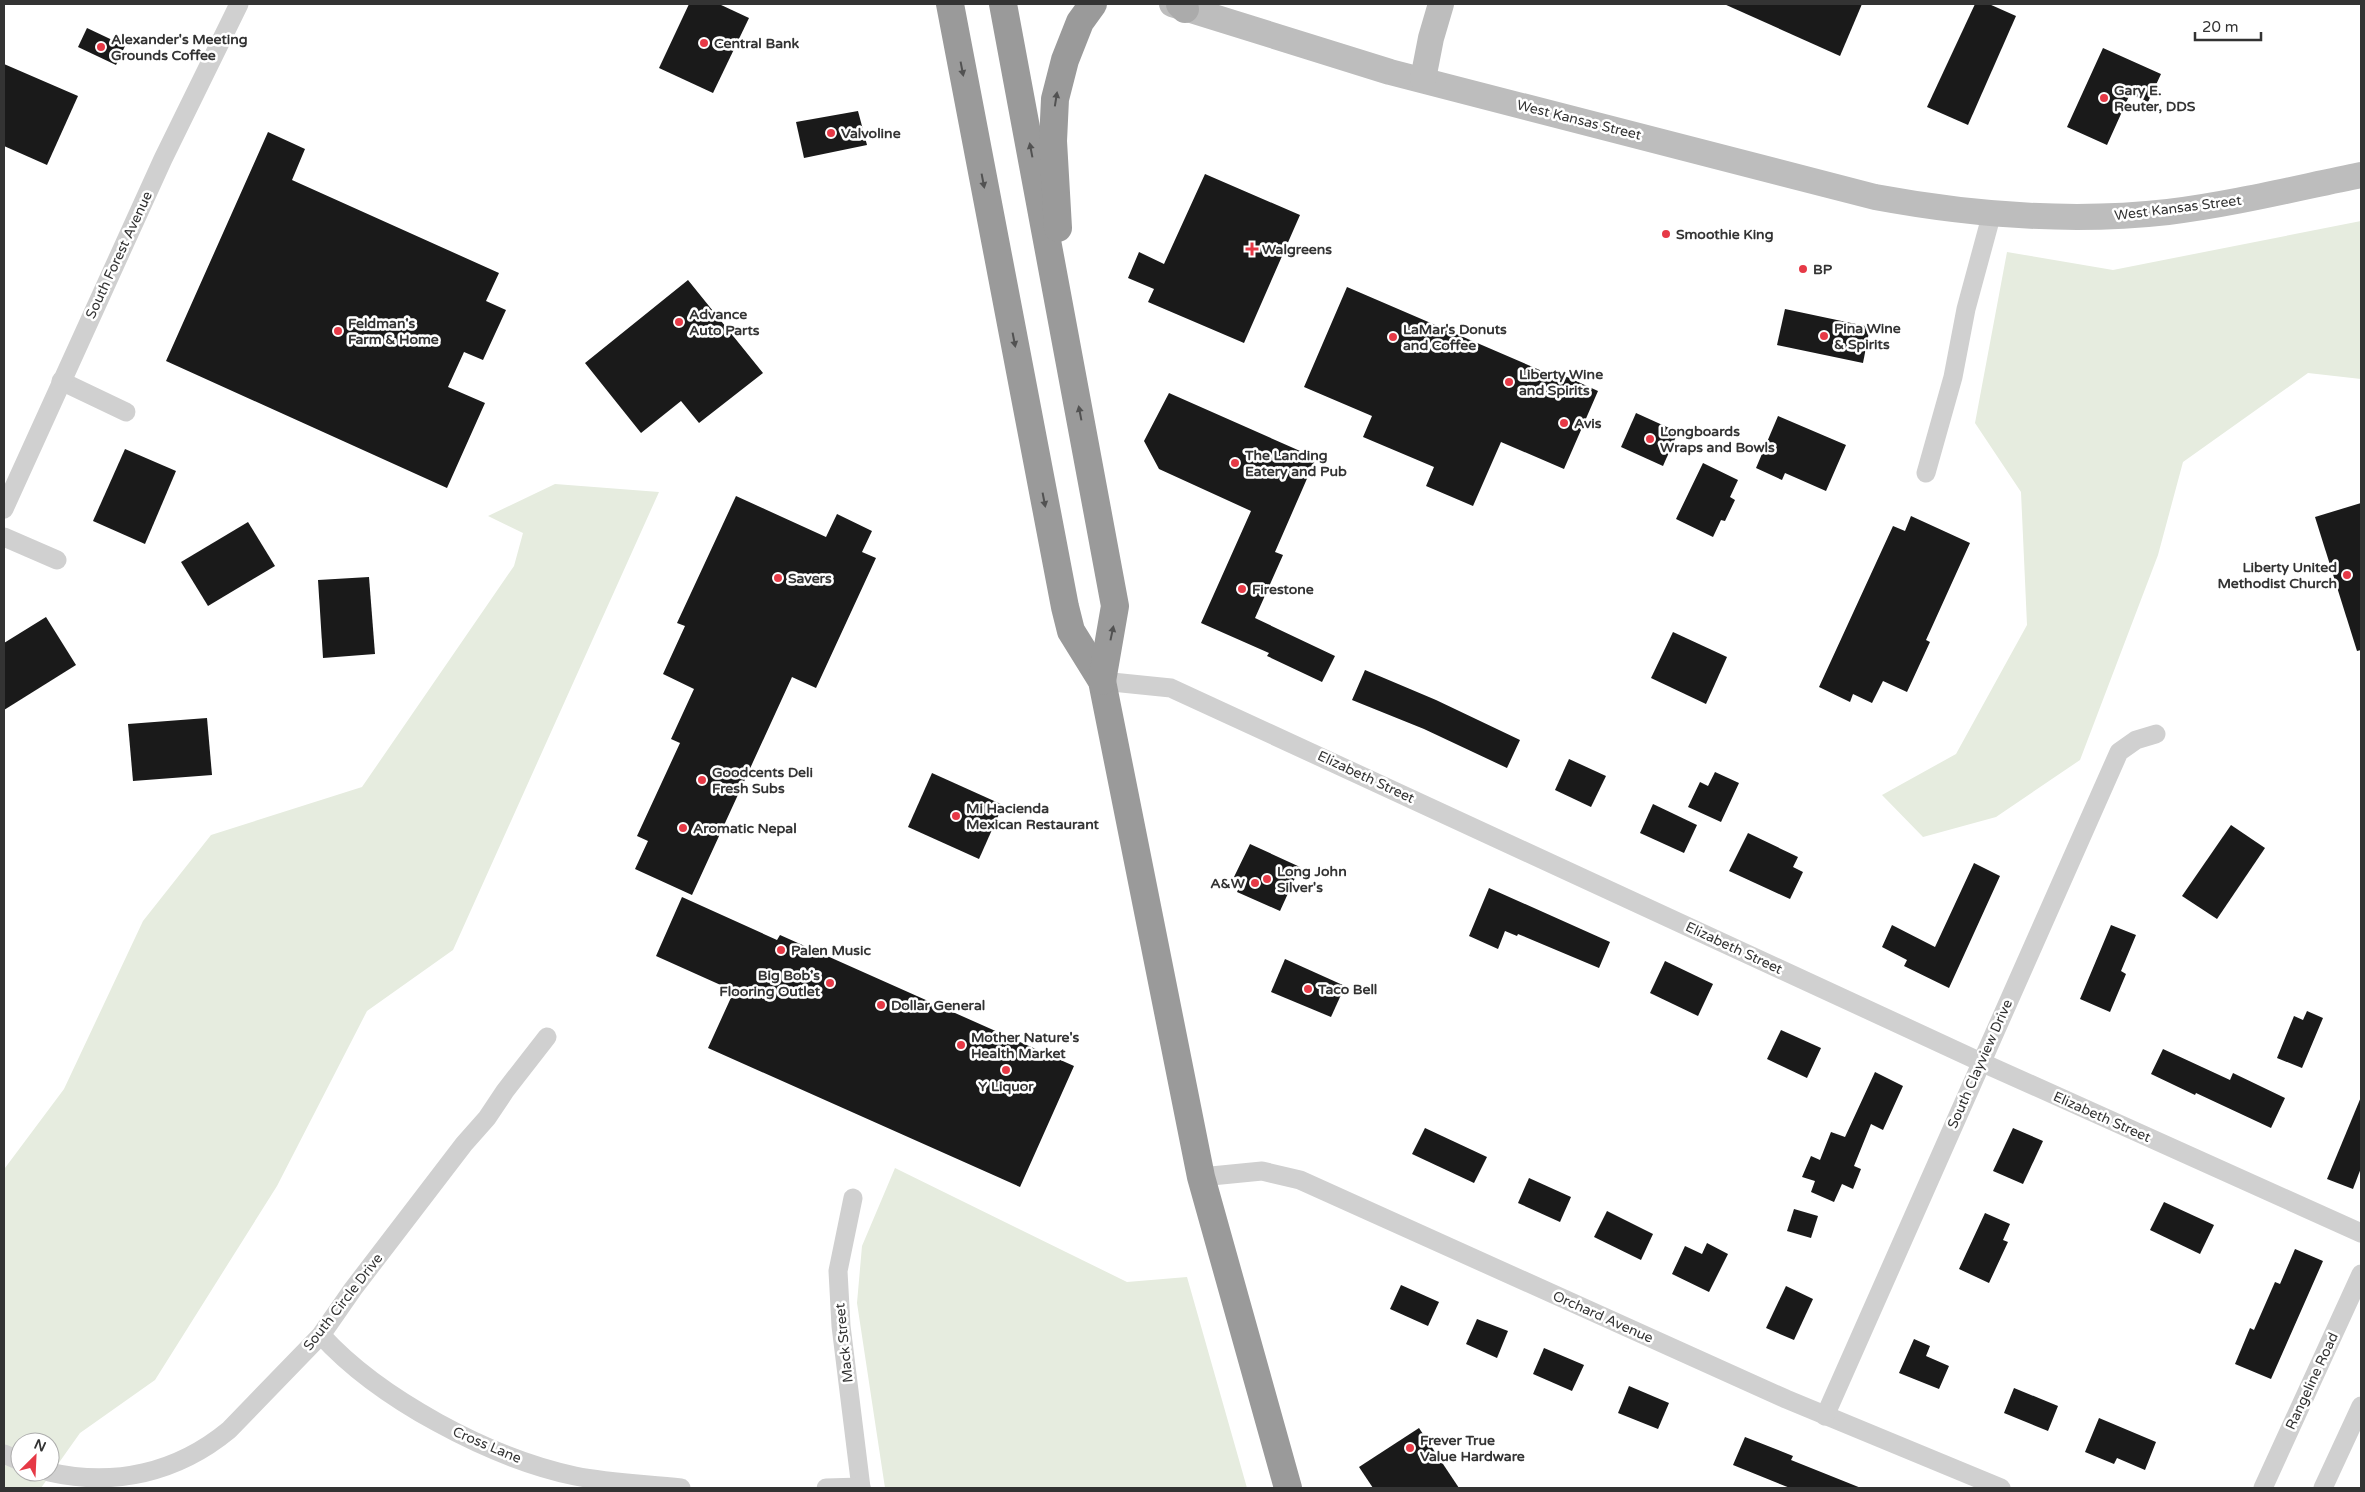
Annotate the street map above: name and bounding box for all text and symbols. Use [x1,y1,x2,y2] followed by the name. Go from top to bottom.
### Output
[2195,10,2261,42] scale bar
[2202,18,2239,36] text: 20 m
[111,31,248,64] place label: Alexander's Meeting Grounds Coffee
[714,35,800,52] place label: Central Bank
[698,37,710,49] marker: Central Bank
[95,41,107,53] marker: Alexander's Meeting Grounds Coffee
[959,61,967,77] one-way arrow
[2114,82,2196,115] place label: Gary E. Reuter, DDS
[1052,91,1060,107] one-way arrow
[2098,92,2110,104] marker: Gary E. Reuter, DDS
[1515,96,1644,144] street label: West Kansas Street
[841,125,901,142] place label: Valvoline
[825,127,837,139] marker: Valvoline
[1026,142,1034,158] one-way arrow
[980,173,988,189] one-way arrow
[82,189,156,321] street label: South Forest Avenue
[2114,192,2243,224] street label: West Kansas Street
[1676,226,1774,243] place label: Smoothie King
[1660,228,1672,240] marker: Smoothie King
[1262,241,1332,258] place label: Walgreens
[1246,243,1258,255] marker: Walgreens
[1813,261,1833,278] place label: BP
[1797,263,1809,275] marker: BP
[689,306,760,339] place label: Advance Auto Parts
[348,315,439,348] place label: Feldman's Farm & Home
[673,316,685,328] marker: Advance Auto Parts
[1834,320,1901,353] place label: Pina Wine & Spirits
[1403,321,1507,354] place label: LaMar's Donuts and Coffee
[332,325,344,337] marker: Feldman's Farm & Home
[1818,330,1830,342] marker: Pina Wine & Spirits
[1387,331,1399,343] marker: LaMar's Donuts and Coffee
[1010,333,1018,349] one-way arrow
[1519,366,1603,399] place label: Liberty Wine and Spirits
[1503,376,1515,388] marker: Liberty Wine and Spirits
[1076,404,1084,420] one-way arrow
[1574,415,1602,432] place label: Avis
[1558,417,1570,429] marker: Avis
[1660,423,1775,456] place label: Longboards Wraps and Bowls
[1644,433,1656,445] marker: Longboards Wraps and Bowls
[1244,447,1347,480] place label: The Landing Eatery and Pub
[1229,457,1241,469] marker: The Landing Eatery and Pub
[1040,492,1048,508] one-way arrow
[2218,559,2337,592] place label: Liberty United Methodist Church
[2341,569,2353,581] marker: Liberty United Methodist Church
[788,570,832,587] place label: Savers
[772,572,784,584] marker: Savers
[1252,581,1314,598] place label: Firestone
[1236,583,1248,595] marker: Firestone
[1108,626,1116,641] one-way arrow
[1315,747,1418,807] street label: Elizabeth Street
[712,764,813,797] place label: Goodcents Deli Fresh Subs
[696,774,708,786] marker: Goodcents Deli Fresh Subs
[966,800,1100,833] place label: Mi Hacienda Mexican Restaurant
[950,810,962,822] marker: Mi Hacienda Mexican Restaurant
[693,820,797,837] place label: Aromatic Nepal
[677,822,689,834] marker: Aromatic Nepal
[1277,863,1347,896] place label: Long John Silver's
[1261,873,1273,885] marker: Long John Silver's
[1210,875,1246,892] place label: A&W
[1249,877,1261,889] marker: A&W
[1683,918,1786,978] street label: Elizabeth Street
[791,942,872,959] place label: Palen Music
[775,944,787,956] marker: Palen Music
[719,967,821,1000] place label: Big Bob's Flooring Outlet
[824,977,836,989] marker: Big Bob's Flooring Outlet
[1317,981,1377,998] place label: Taco Bell
[1302,983,1314,995] marker: Taco Bell
[891,997,985,1014] place label: Dollar General
[1944,997,2016,1131] street label: South Clayview Drive
[875,999,887,1011] marker: Dollar General
[971,1029,1080,1062] place label: Mother Nature's Health Market
[955,1039,967,1051] marker: Mother Nature's Health Market
[1000,1064,1012,1076] marker: Y Liquor
[978,1078,1034,1095] place label: Y Liquor
[2051,1088,2154,1146] street label: Elizabeth Street
[300,1250,386,1354] street label: South Circle Drive
[1550,1287,1656,1347] street label: Orchard Avenue
[831,1302,857,1384] street label: Mack Street
[2282,1330,2342,1432] street label: Rangeline Road
[450,1423,524,1467] street label: Cross Lane
[10,1432,60,1482] north arrow
[1420,1432,1525,1465] place label: Frever True Value Hardware
[31,1436,49,1456] text: N
[1404,1442,1416,1454] marker: Frever True Value Hardware

